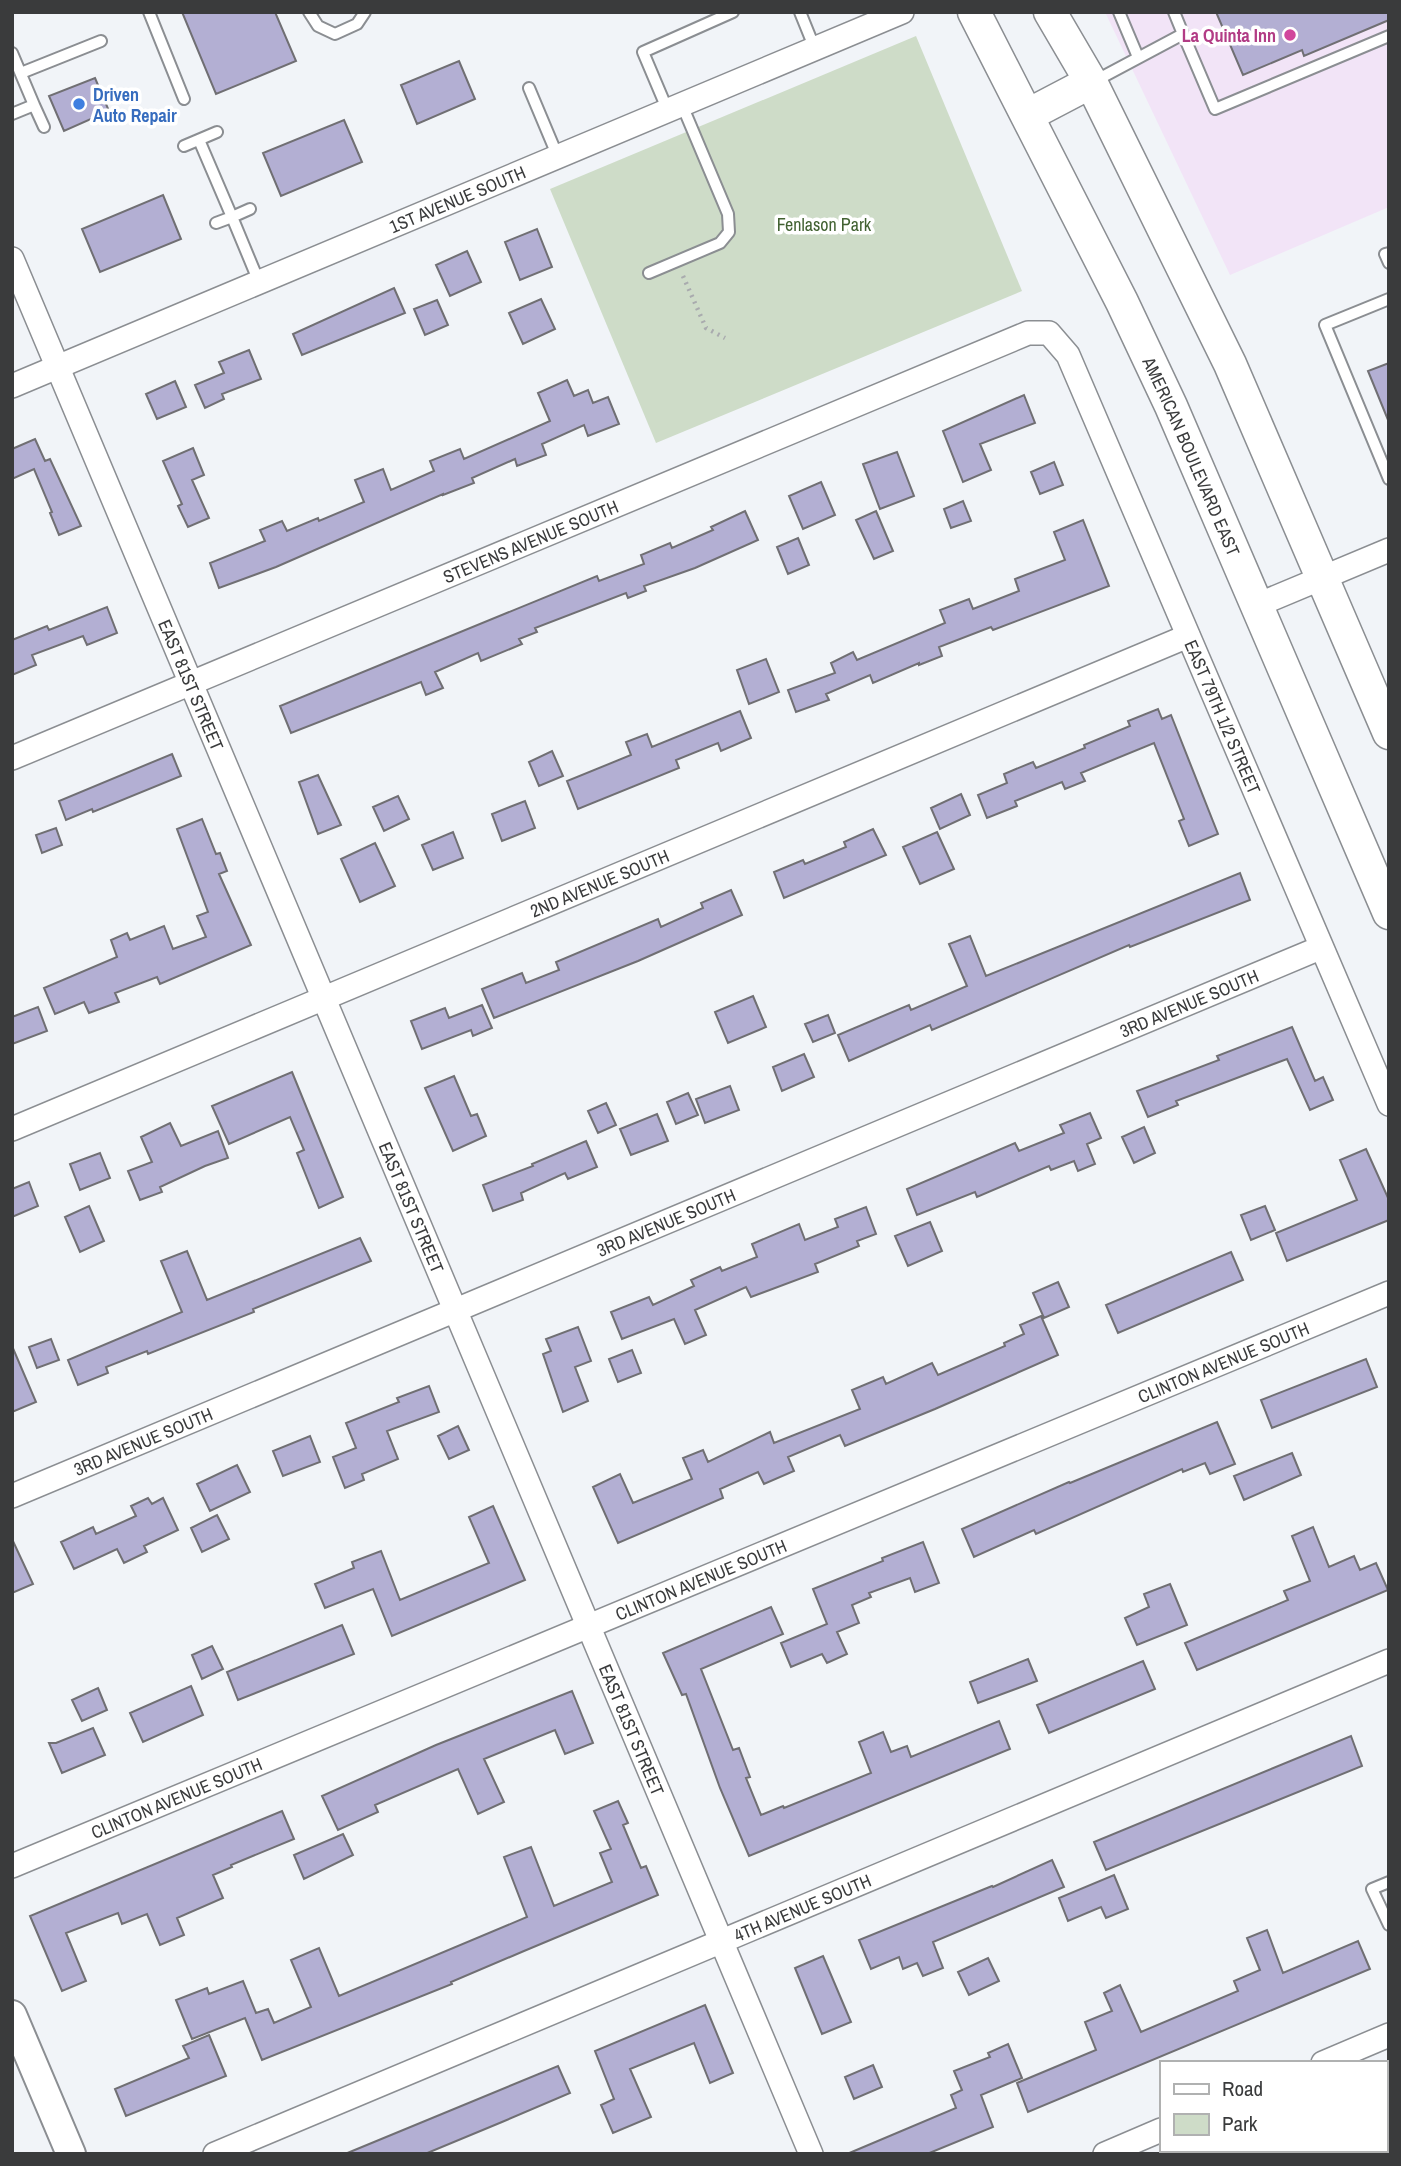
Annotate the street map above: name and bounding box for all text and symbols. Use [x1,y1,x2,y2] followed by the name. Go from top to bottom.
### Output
[1182,23,1276,48] place label: La Quinta Inn
[1282,27,1298,43] marker: La Quinta Inn
[93,82,177,128] place label: Driven Auto Repair
[71,96,87,112] marker: Driven Auto Repair
[385,159,529,239] street label: 1ST AVENUE SOUTH
[777,212,872,237] park label: Fenlason Park
[1137,352,1246,560] street label: AMERICAN BOULEVARD EAST
[439,493,622,589] street label: STEVENS AVENUE SOUTH
[153,615,230,754] street label: EAST 81ST STREET
[1179,636,1267,798] street label: EAST 79TH 1/2 STREET
[526,843,673,923] street label: 2ND AVENUE SOUTH
[1116,963,1262,1043] street label: 3RD AVENUE SOUTH
[373,1138,450,1277] street label: EAST 81ST STREET
[593,1182,739,1262] street label: 3RD AVENUE SOUTH
[1134,1315,1313,1409] street label: CLINTON AVENUE SOUTH
[70,1401,216,1481] street label: 3RD AVENUE SOUTH
[611,1533,790,1626] street label: CLINTON AVENUE SOUTH
[593,1660,671,1799] street label: EAST 81ST STREET
[87,1751,266,1844] street label: CLINTON AVENUE SOUTH
[730,1867,875,1947] street label: 4TH AVENUE SOUTH
[1160,2061,1387,2152] legend
[1222,2074,1263,2103] text: Road
[1222,2109,1258,2138] text: Park

